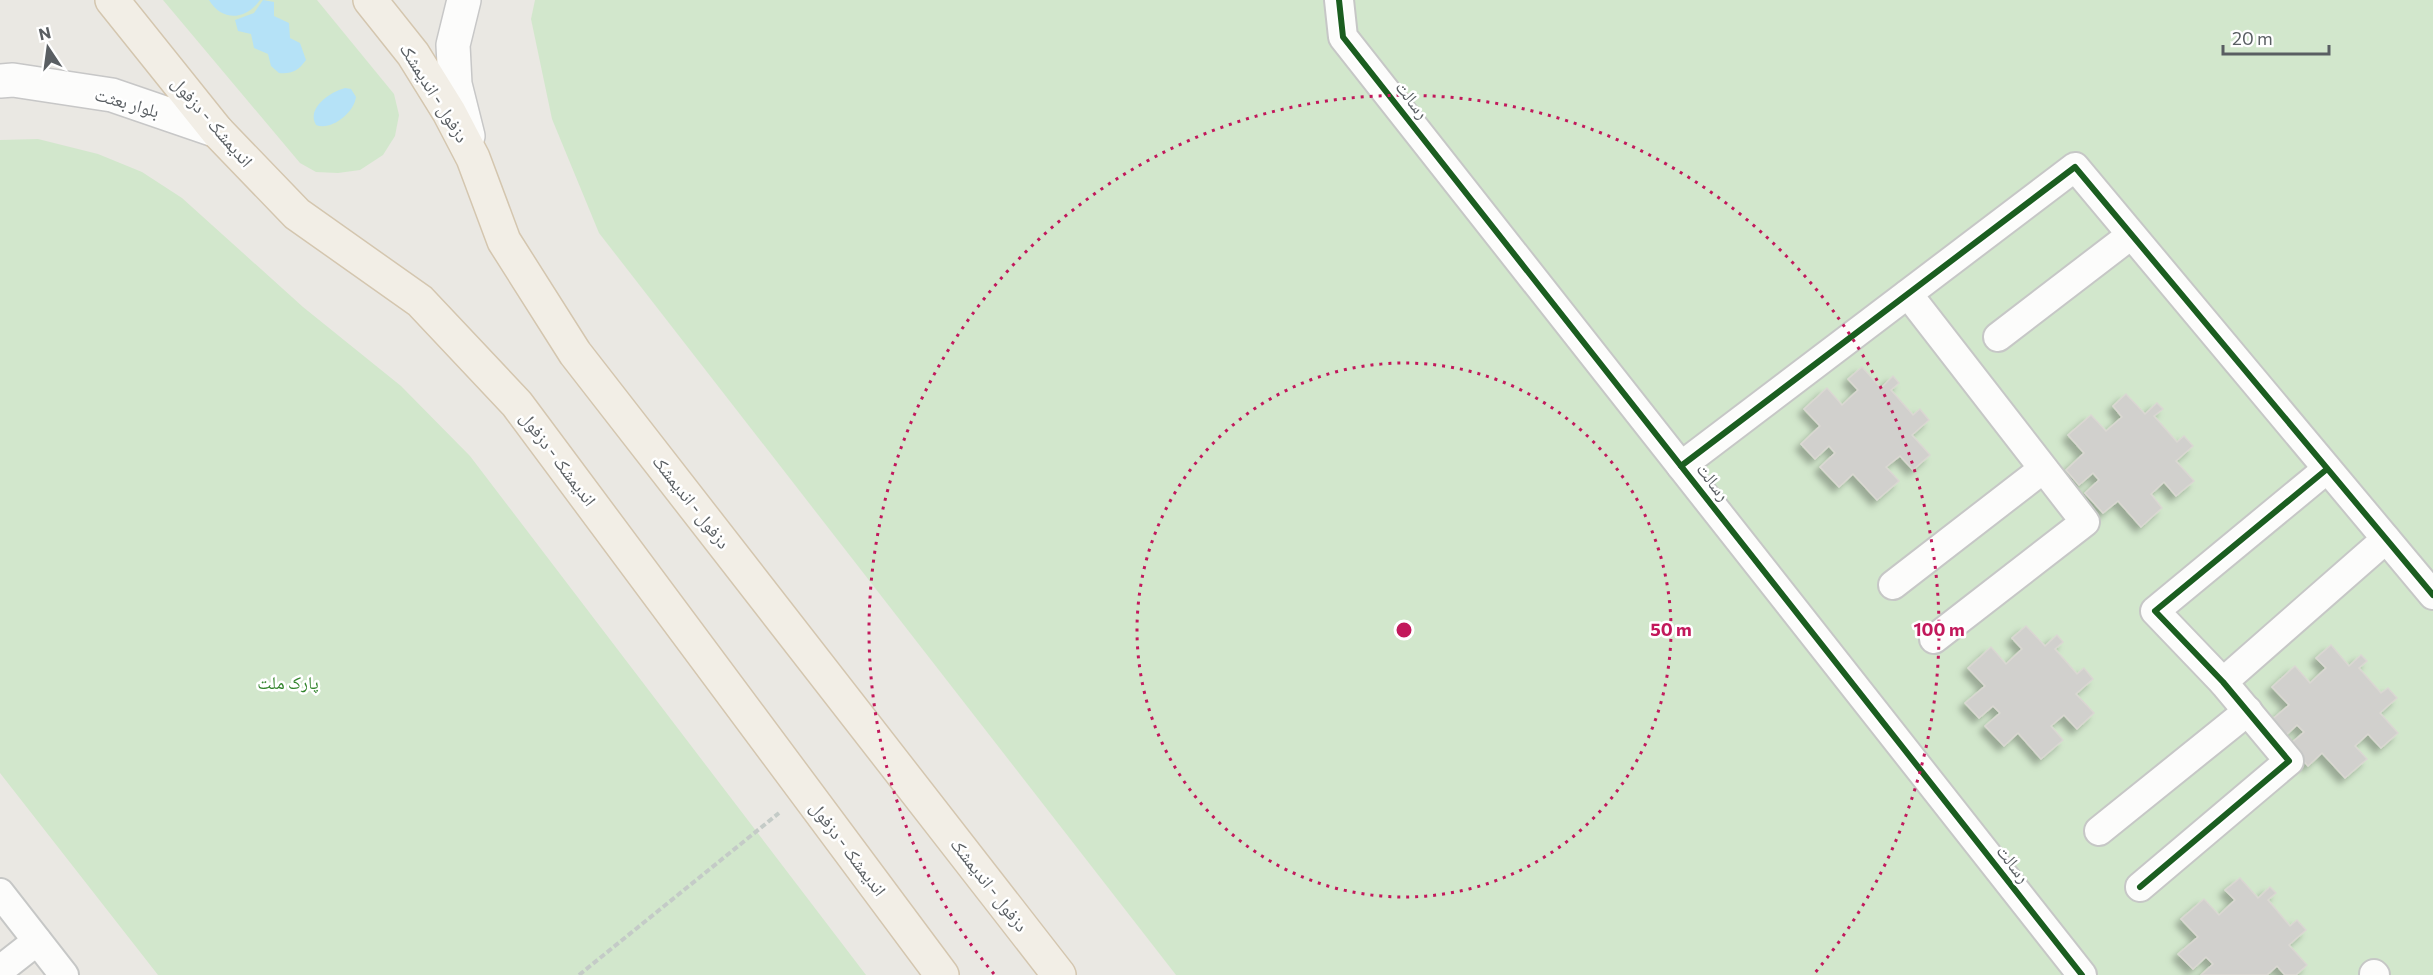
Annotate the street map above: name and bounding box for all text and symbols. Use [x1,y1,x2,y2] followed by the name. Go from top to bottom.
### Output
[18,18,78,78] north arrow
[2223,18,2330,56] scale bar
[37,22,52,44] text: N
[2232,27,2273,49] text: 20 m
[395,39,474,147] street label: دزفول - اندیمشک
[167,72,258,172] street label: اندیمشک - دزفول
[1391,76,1434,123] street label: رسالت
[92,82,162,122] street label: بلوار بعثت
[515,407,602,511] street label: اندیمشک - دزفول
[648,450,735,553] street label: دزفول - اندیمشک
[1692,458,1735,505] street label: رسالت
[1650,618,1692,640] text: 50 m
[1913,618,1965,640] text: 100 m
[1394,620,1414,640] centre of rings
[257,671,319,694] park label: پارک ملت
[805,797,892,901] street label: اندیمشک - دزفول
[946,833,1033,936] street label: دزفول - اندیمشک
[1992,840,2035,887] street label: رسالت

